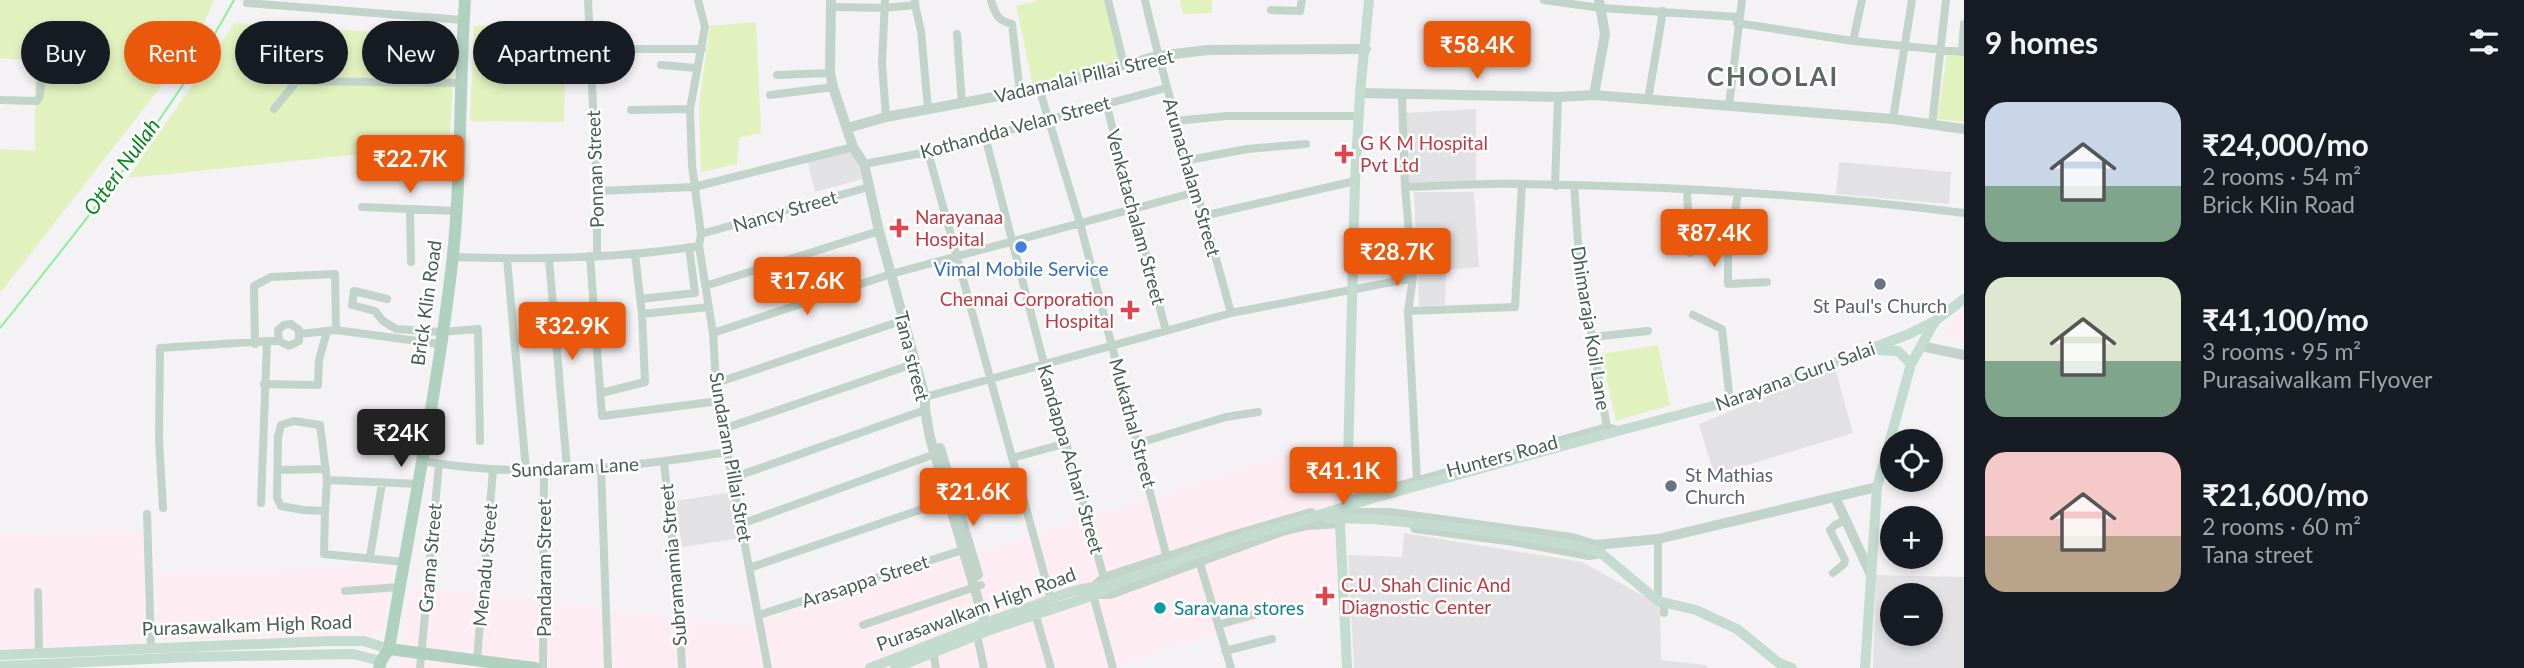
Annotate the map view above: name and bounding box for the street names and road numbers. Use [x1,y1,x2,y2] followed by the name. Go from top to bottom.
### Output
[992,44,1176,107] street label: Vadamalai Pillai Street
[917,90,1113,163] street label: Kothandda Velan Street
[1159,95,1226,259] street label: Arunachalam Street
[581,110,608,228] street label: Ponnan Street
[1102,127,1171,307] street label: Venkatachalam Street
[730,185,840,236] street label: Nancy Street
[405,239,446,367] street label: Brick Klin Road
[1567,244,1616,412] street label: Dhimaraja Koil Lane
[890,309,935,403] street label: Tana street
[1712,336,1878,415] street label: Narayana Guru Salai
[1105,356,1162,490] street label: Mukathal Street
[1033,362,1110,556] street label: Kandappa Achari Street
[705,370,758,544] street label: Sundaram Pillai Stret
[1444,430,1560,481] street label: Hunters Road
[510,452,639,481] street label: Sundaram Lane
[654,483,691,647] street label: Subramannia Street
[532,499,555,637] street label: Pandaram Street
[413,502,446,614] street label: Grama Street
[468,502,501,628] street label: Menadu Street
[798,549,932,612] street label: Arasappa Street
[873,562,1079,655] street label: Purasawalkam High Road
[141,609,353,640] street label: Purasawalkam High Road

